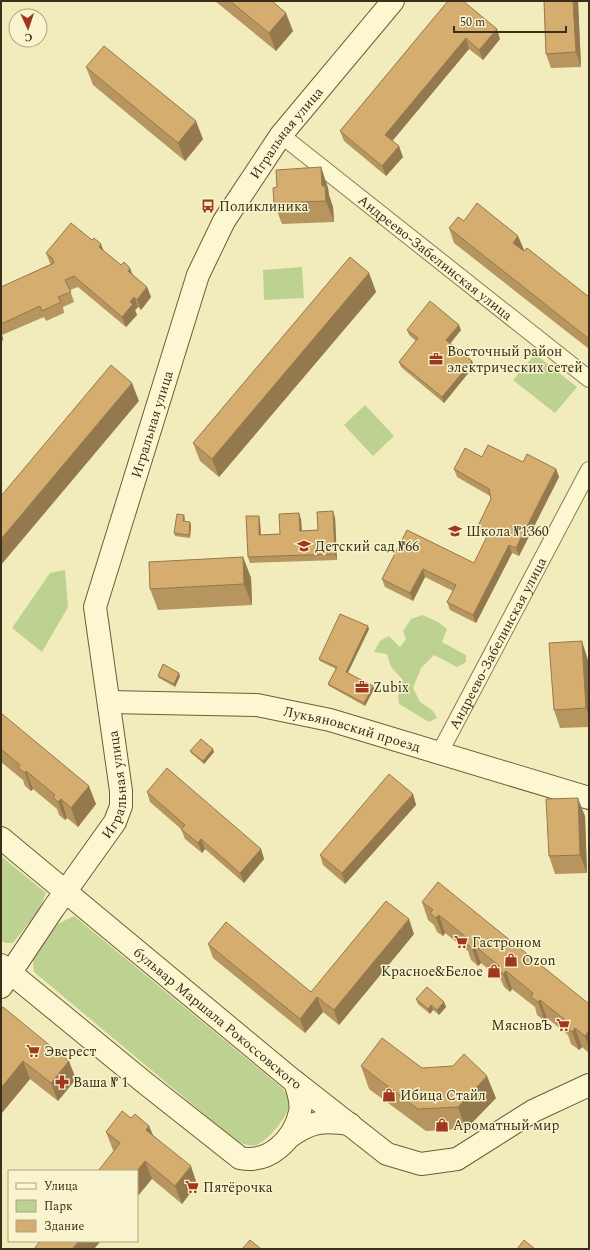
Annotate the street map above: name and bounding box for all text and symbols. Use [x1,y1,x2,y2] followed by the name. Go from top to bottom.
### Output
[8,8,48,48] north arrow
[454,8,566,34] scale bar
[460,13,485,32] text: 50 m
[24,29,33,46] text: С
[245,82,328,183] street label: Игральная улица
[353,190,517,326] street label: Андреево-Забелинская улица
[219,196,309,217] place label: Поликлиника
[200,198,216,214] bus stop icon: Поликлиника
[447,341,583,378] place label: Восточный район электрических сетей
[428,351,444,367] office icon: Восточный район электрических сетей
[126,368,179,480] street label: Игральная улица
[466,521,549,542] place label: Школа №1360
[447,523,463,539] school or university icon: Школа №1360
[315,536,419,557] place label: Детский сад №66
[296,538,312,554] school or university icon: Детский сад №66
[444,553,552,733] street label: Андреево-Забелинская улица
[373,677,409,698] place label: Zubix
[354,679,370,695] office icon: Zubix
[282,701,423,758] street label: Лукьяновский проезд
[96,729,132,843] street label: Игральная улица
[472,932,541,953] place label: Гастроном
[453,934,469,950] supermarket icon: Гастроном
[129,942,306,1095] street label: бульвар Маршала Рокоссовского
[522,950,556,971] place label: Ozon
[503,952,519,968] shop icon: Ozon
[381,961,483,982] place label: Красное&Белое
[486,963,502,979] shop icon: Красное&Белое
[491,1015,552,1036] place label: МясновЪ
[555,1017,571,1033] supermarket icon: МясновЪ
[44,1041,97,1062] place label: Эверест
[25,1043,41,1059] supermarket icon: Эверест
[73,1072,128,1093] place label: Ваша № 1
[54,1074,70,1090] pharmacy icon: Ваша № 1
[400,1085,486,1106] place label: Ибица Стайл
[381,1087,397,1103] shop icon: Ибица Стайл
[453,1115,559,1136] place label: Ароматный мир
[434,1117,450,1133] shop icon: Ароматный мир
[8,1170,138,1242] legend
[44,1177,78,1196] text: Улица
[203,1177,273,1198] place label: Пятёрочка
[184,1179,200,1195] supermarket icon: Пятёрочка
[44,1197,73,1216] text: Парк
[44,1217,84,1236] text: Здание

